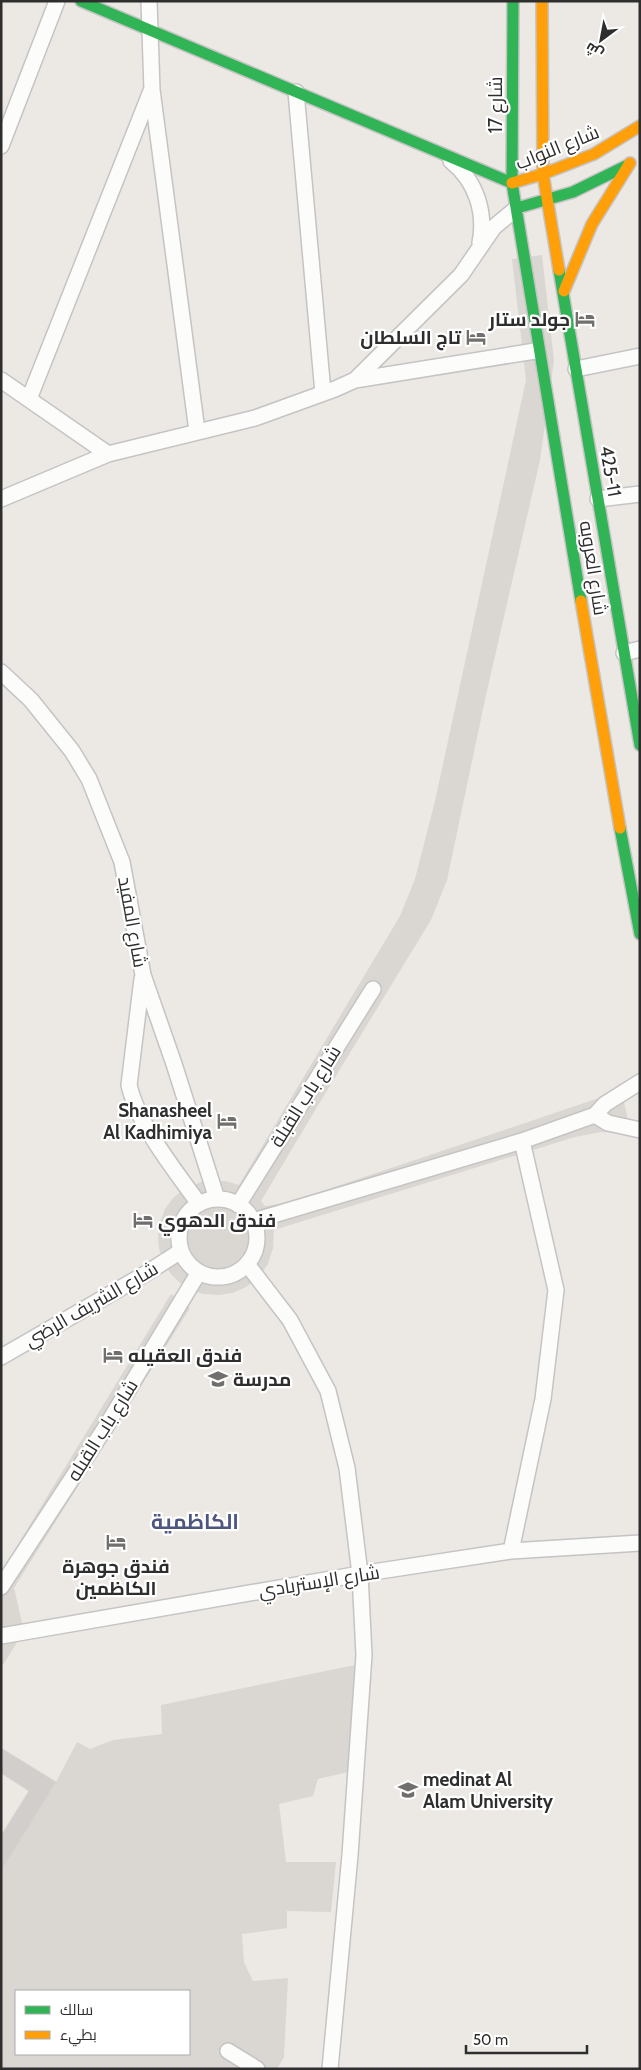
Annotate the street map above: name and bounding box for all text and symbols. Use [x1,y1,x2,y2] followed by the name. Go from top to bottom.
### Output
[576,15,626,65] north arrow
[582,39,606,63] text: ش
[484,77,509,133] street label: شارع 17
[512,120,603,176] street label: شارع النواب
[488,308,570,331] place label: جولد ستار
[574,308,596,330] hotel icon: جولد ستار
[360,326,462,351] place label: تاج السلطان
[465,326,487,348] hotel icon: تاج السلطان
[595,444,626,498] street label: 425-11
[573,519,612,617] street label: شارع العروبه
[111,875,152,970] street label: شارع المفيد
[265,1041,348,1153] street label: شارع باب القبلة
[103,1099,213,1144] place label: Shanasheel Al Kadhimiya
[216,1110,238,1132] hotel icon: Shanasheel Al Kadhimiya
[132,1209,154,1231] hotel icon: فندق الدهوي
[158,1209,276,1236] place label: فندق الدهوي
[20,1257,164,1355] street label: شارع الشريف الرضي
[102,1344,124,1366] hotel icon: فندق العقيله
[128,1344,242,1367] place label: فندق العقيله
[207,1368,229,1390] school or university icon: مدرسة
[233,1368,291,1391] place label: مدرسة
[62,1375,145,1487] street label: شارع باب القبله
[151,1509,239,1534] district label: الكاظمية
[105,1531,127,1553] hotel icon: فندق جوهرة الكاظمين
[62,1555,170,1600] place label: فندق جوهرة الكاظمين
[257,1561,382,1605] street label: شارع الإستربادي
[423,1768,554,1813] place label: medinat Al Alam University
[397,1779,419,1801] school or university icon: medinat Al Alam University
[15,1990,190,2055] legend
[60,2001,93,2019] text: سالك
[466,2022,587,2054] scale bar
[60,2026,97,2047] text: بطيء
[473,2031,508,2049] text: 50 m

